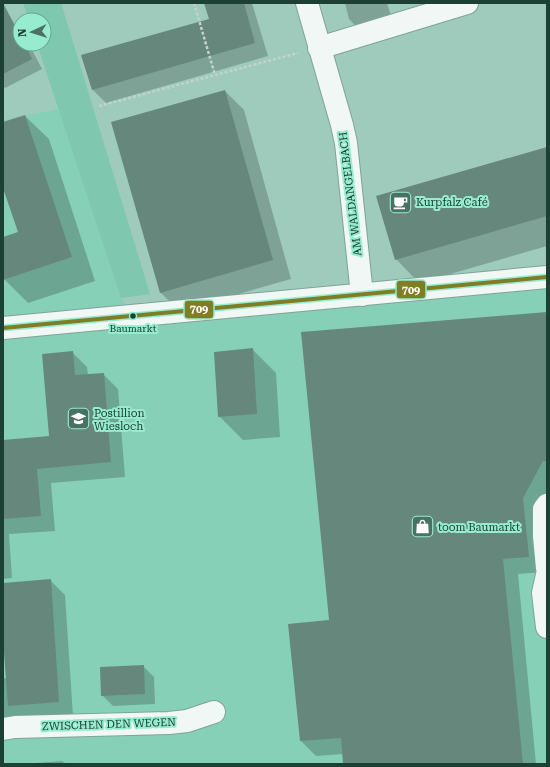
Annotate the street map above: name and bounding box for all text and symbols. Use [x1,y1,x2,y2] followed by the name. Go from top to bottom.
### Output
[12,12,52,52] north arrow
[16,27,29,37] text: N
[336,131,365,257] street label: AM WALDANGELBACH
[388,189,414,215] cafe icon: Kurpfalz Café
[416,196,488,209] place label: Kurpfalz Café
[396,280,426,299] line badge: 709
[402,284,420,297] text: 709
[184,300,214,319] line badge: 709
[190,303,208,316] text: 709
[128,311,138,321] marker: Baumarkt
[110,323,157,334] place label: Baumarkt
[65,406,91,432] school or university icon: Postillion Wiesloch
[94,407,145,433] place label: Postillion Wiesloch
[410,514,436,540] shop icon: toom Baumarkt
[438,521,520,534] place label: toom Baumarkt
[42,716,176,733] street label: ZWISCHEN DEN WEGEN

